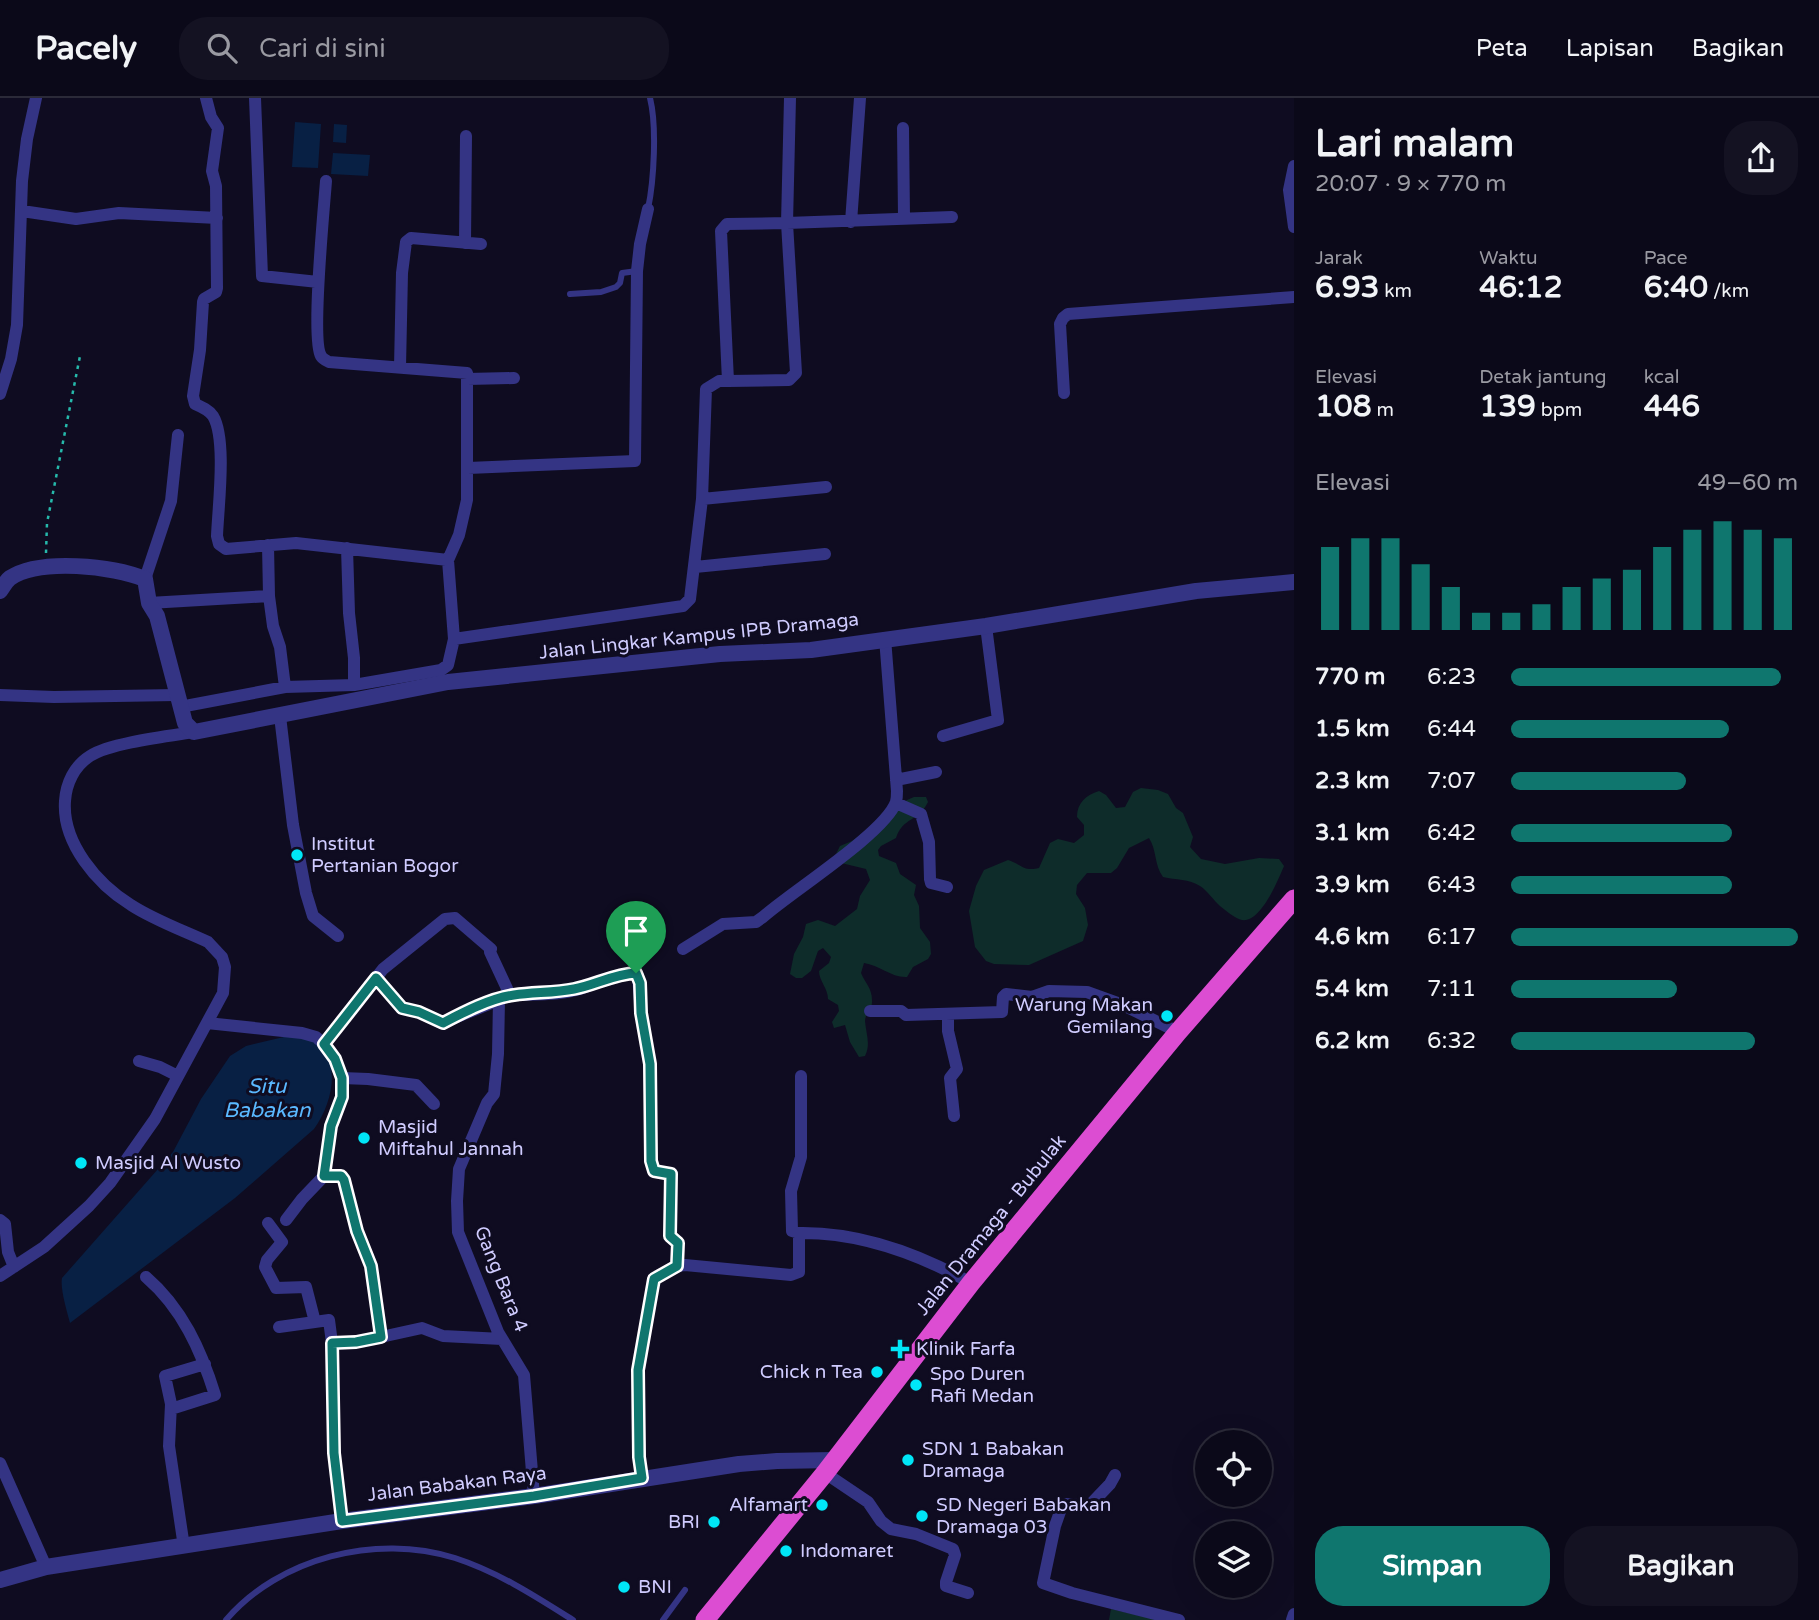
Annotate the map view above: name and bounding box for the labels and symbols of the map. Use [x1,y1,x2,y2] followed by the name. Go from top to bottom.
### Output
[538,608,860,664] street label: Jalan Lingkar Kampus IPB Dramaga
[311,833,459,877] place label: Institut Pertanian Bogor
[289,847,305,863] marker: Institut Pertanian Bogor
[606,901,666,973] pin
[1015,994,1153,1038] place label: Warung Makan Gemilang
[1159,1008,1175,1024] marker: Warung Makan Gemilang
[223,1074,312,1123] water label: Situ Babakan
[378,1116,524,1160] place label: Masjid Miftahul Jannah
[356,1130,372,1146] marker: Masjid Miftahul Jannah
[911,1130,1071,1320] street label: Jalan Dramaga - Bubulak
[95,1152,241,1174] place label: Masjid Al Wusto
[73,1155,89,1171] marker: Masjid Al Wusto
[470,1223,532,1335] street label: Gang Bara 4
[916,1338,1015,1360] place label: Klinik Farfa
[890,1339,910,1359] marker: Klinik Farfa
[760,1361,863,1383] place label: Chick n Tea
[930,1363,1034,1407] place label: Spo Duren Rafi Medan
[869,1364,885,1380] marker: Chick n Tea
[908,1377,924,1393] marker: Spo Duren Rafi Medan
[922,1438,1064,1482] place label: SDN 1 Babakan Dramaga
[900,1452,916,1468] marker: SDN 1 Babakan Dramaga
[366,1462,548,1506] street label: Jalan Babakan Raya
[729,1494,808,1516] place label: Alfamart
[936,1494,1111,1538] place label: SD Negeri Babakan Dramaga 03
[814,1497,830,1513] marker: Alfamart
[914,1508,930,1524] marker: SD Negeri Babakan Dramaga 03
[668,1511,700,1533] place label: BRI
[706,1514,722,1530] marker: BRI
[800,1540,893,1562] place label: Indomaret
[778,1543,794,1559] marker: Indomaret
[638,1576,672,1598] place label: BNI
[616,1579,632,1595] marker: BNI

